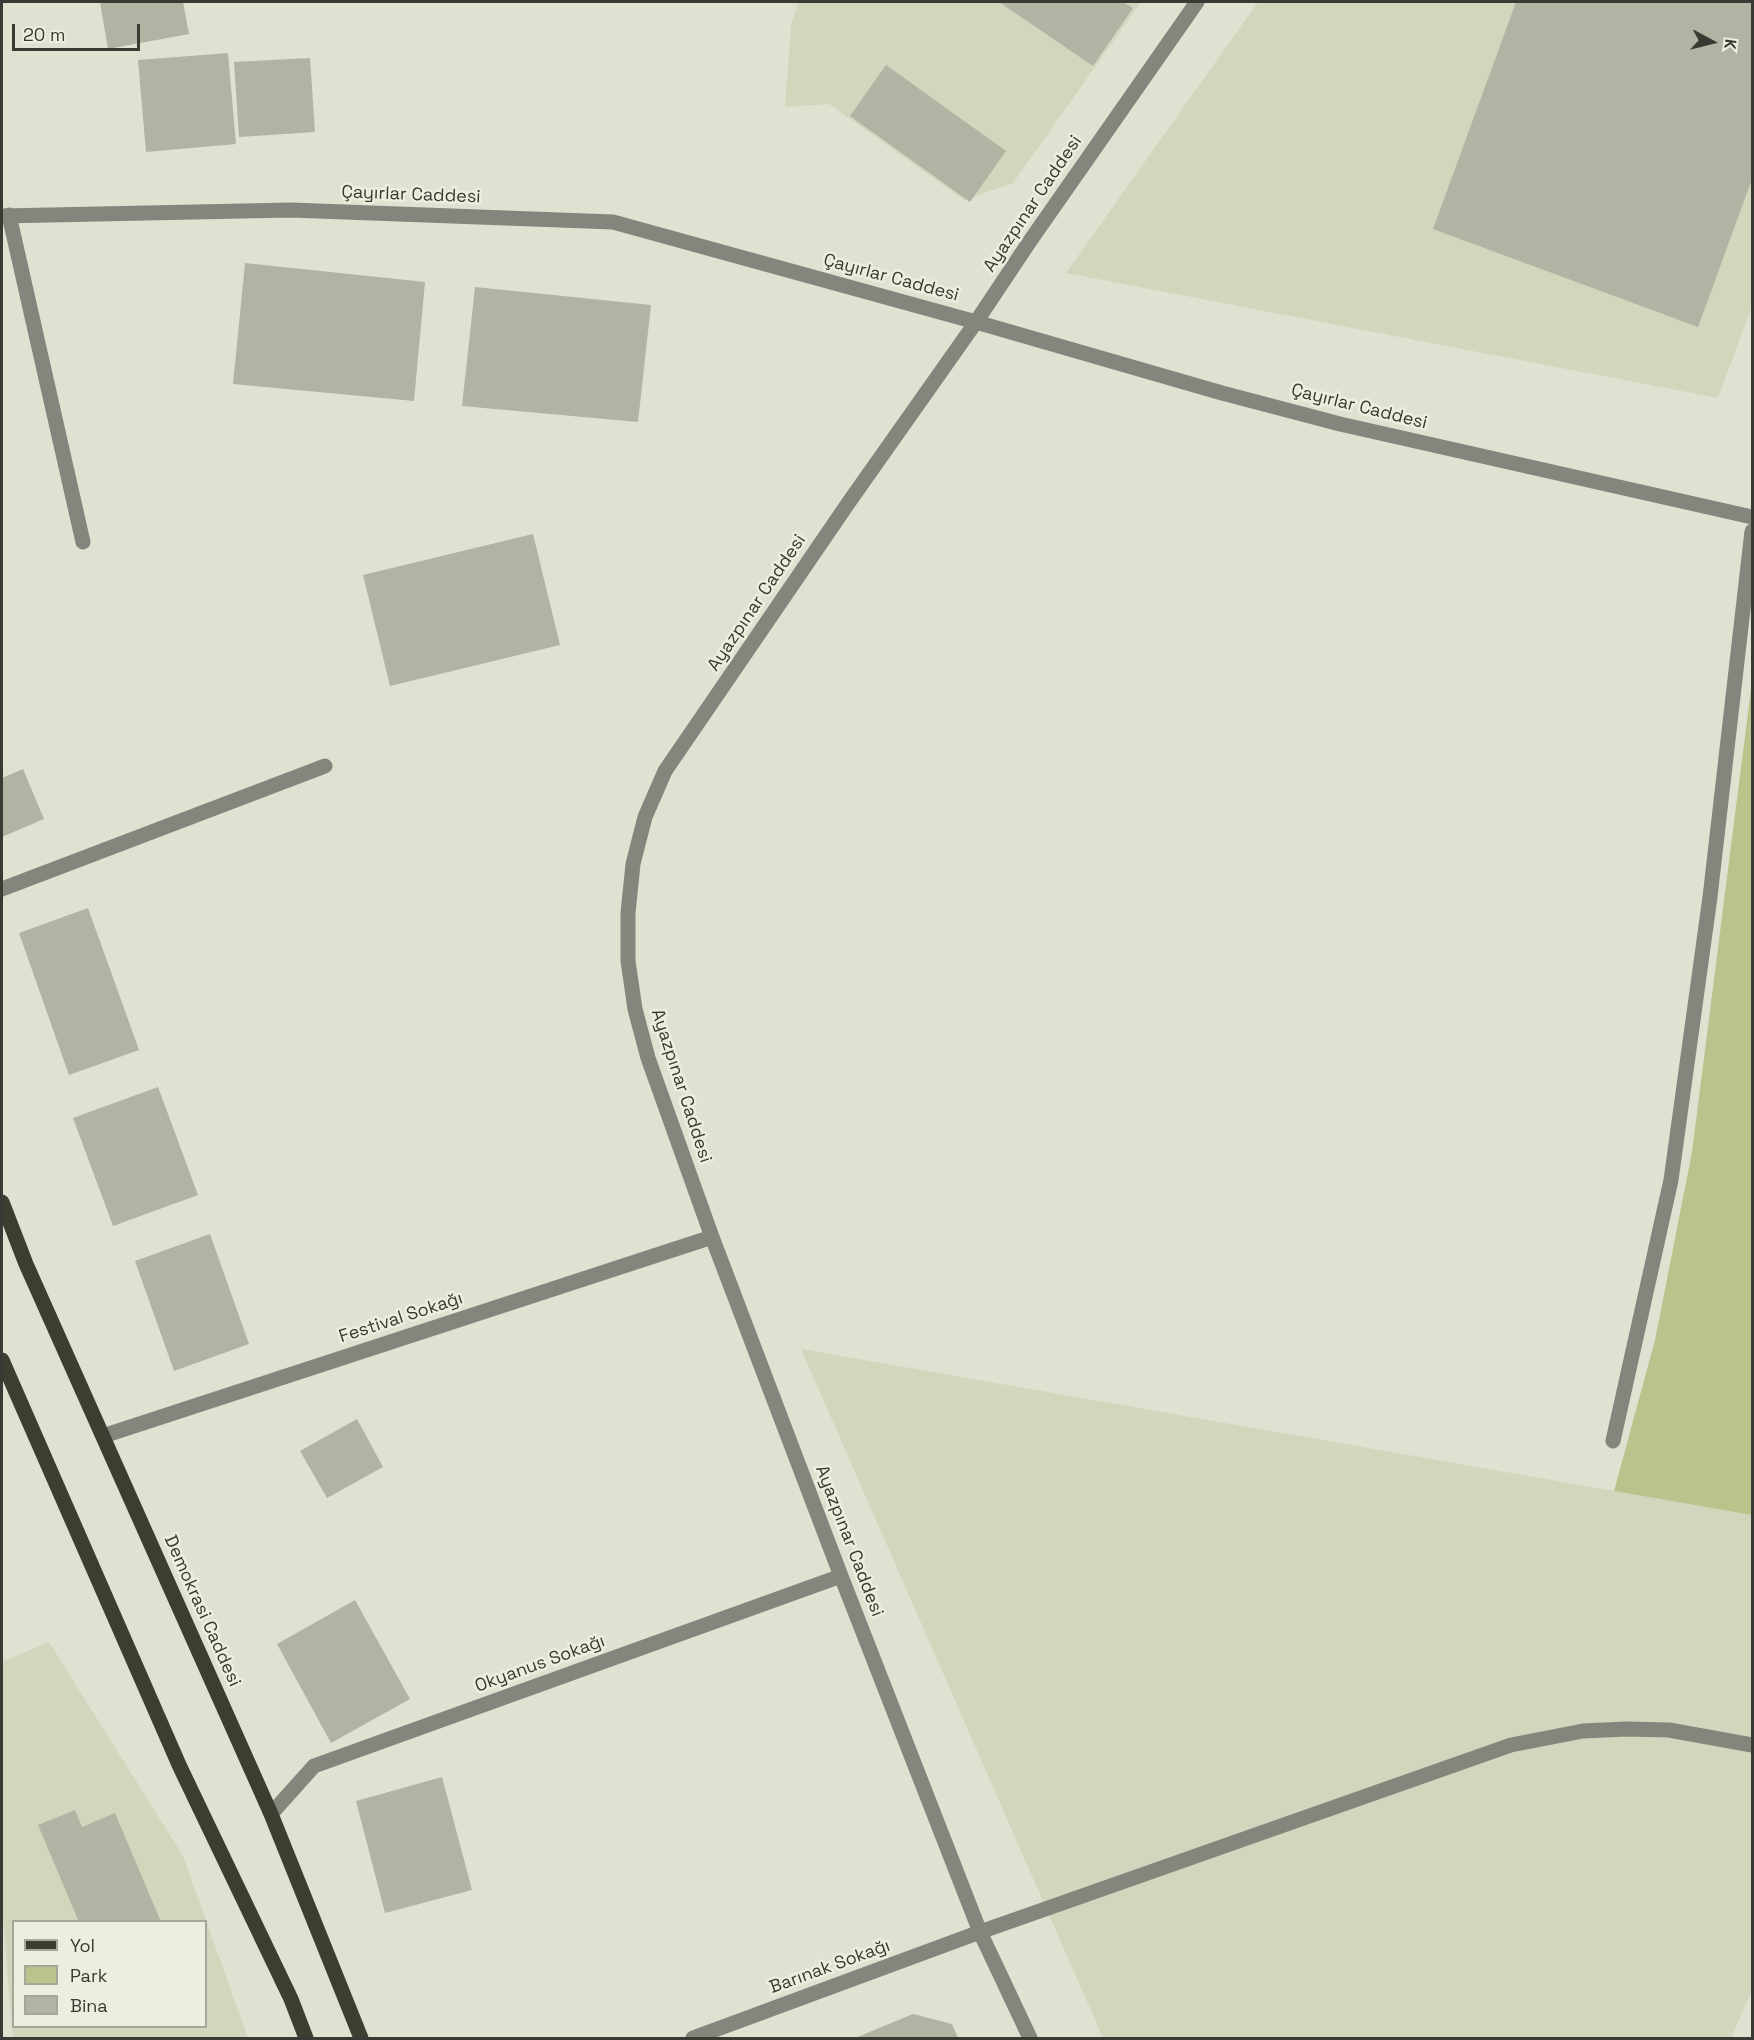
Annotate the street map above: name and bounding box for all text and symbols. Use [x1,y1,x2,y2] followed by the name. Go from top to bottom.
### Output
[15,12,142,50] scale bar
[1682,12,1742,72] north arrow
[23,23,66,46] text: 20 m
[1719,38,1741,51] text: K
[979,132,1087,276] street label: Ayazpınar Caddesi
[341,182,481,208] street label: Çayırlar Caddesi
[821,250,961,306] street label: Çayırlar Caddesi
[1289,380,1429,434] street label: Çayırlar Caddesi
[703,531,811,675] street label: Ayazpınar Caddesi
[646,1006,716,1166] street label: Ayazpınar Caddesi
[336,1288,466,1348] street label: Festival Sokağı
[810,1462,888,1620] street label: Ayazpınar Caddesi
[159,1532,245,1690] street label: Demokrasi Caddesi
[472,1630,608,1698] street label: Okyanus Sokağı
[12,1920,207,2028] legend
[70,1934,95,1957] text: Yol
[767,1935,893,1999] street label: Barınak Sokağı
[70,1964,107,1987] text: Park
[70,1994,108,2017] text: Bina

